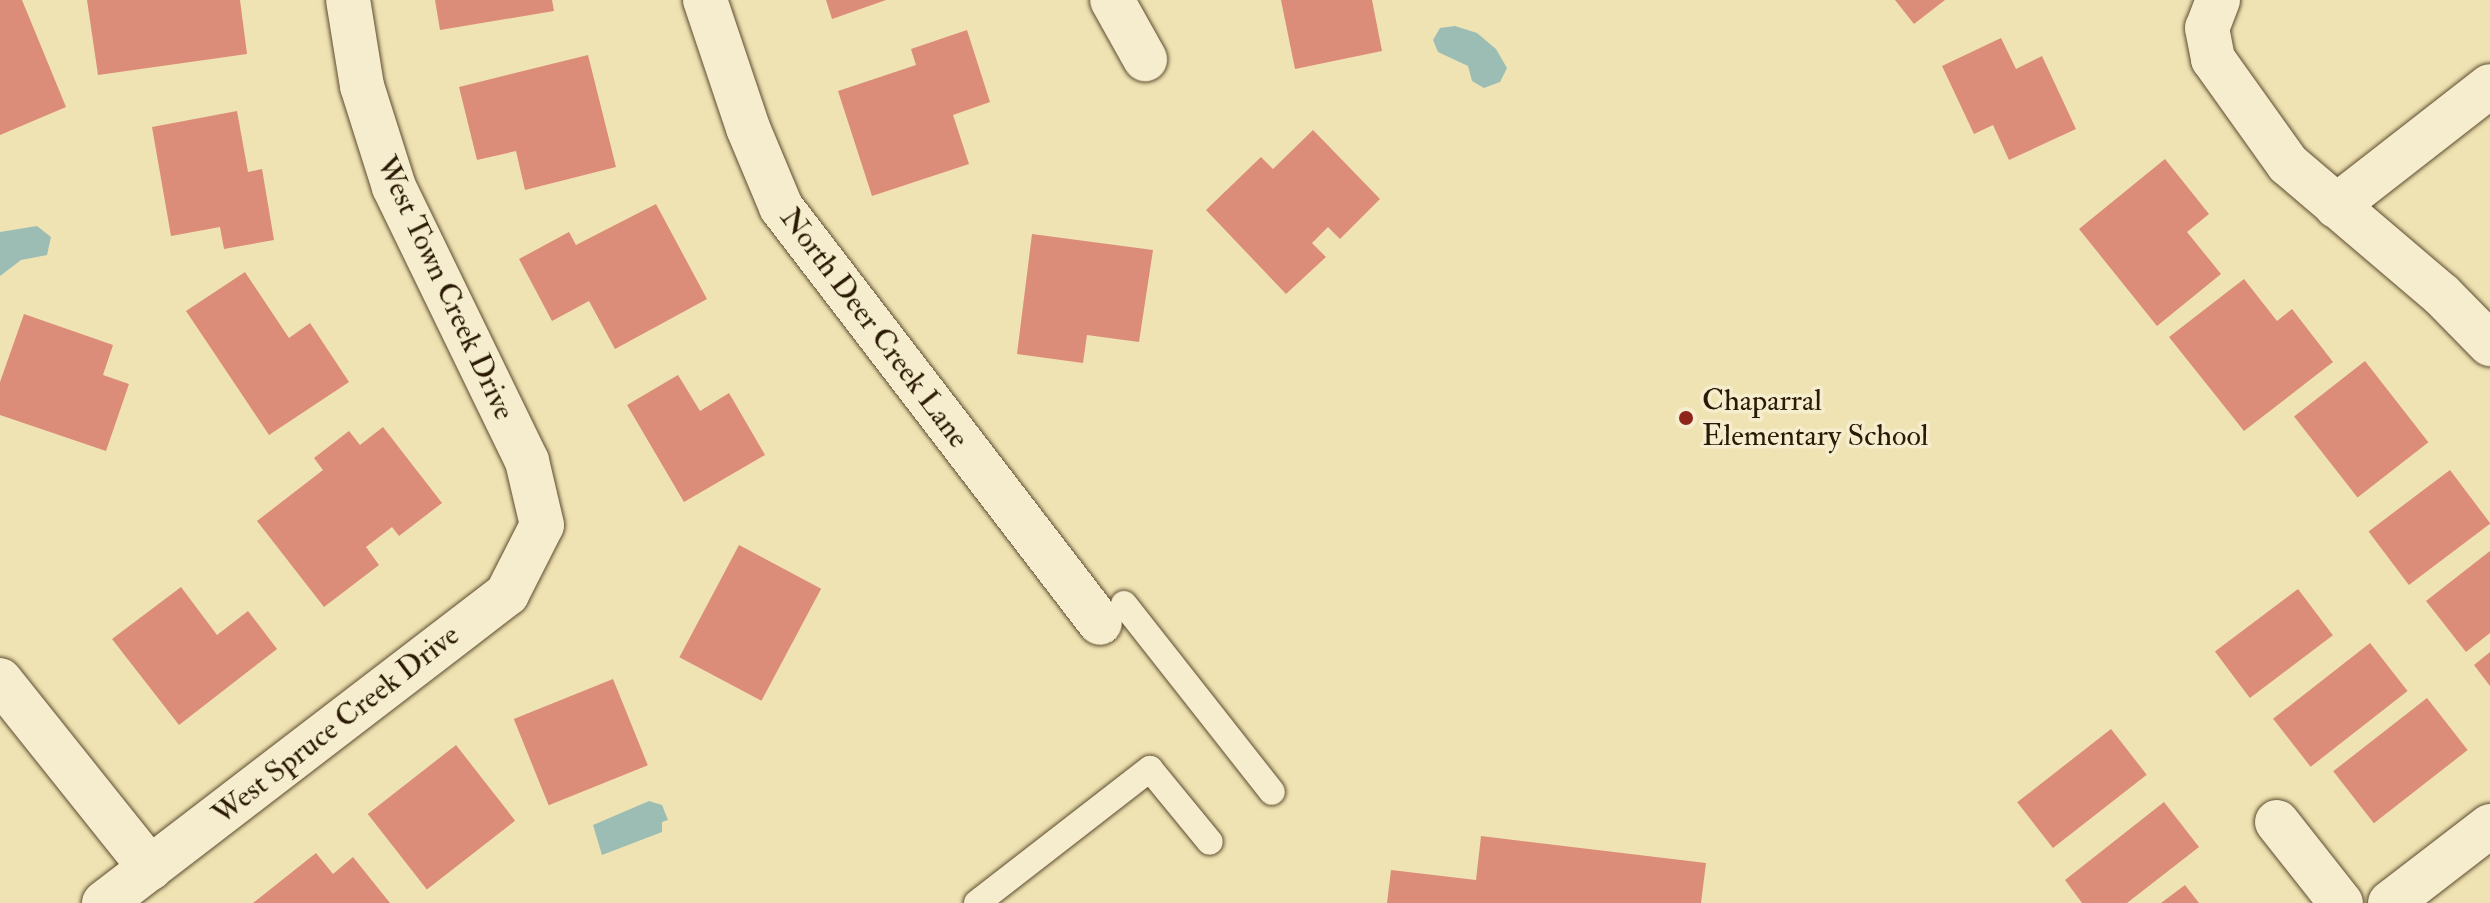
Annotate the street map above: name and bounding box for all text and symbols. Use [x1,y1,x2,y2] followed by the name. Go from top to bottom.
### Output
[368,150,522,426] street label: West Town Creek Drive
[772,201,976,455] street label: North Deer Creek Lane
[1702,383,1928,454] place label: Chaparral Elementary School
[1677,409,1695,427] marker: Chaparral Elementary School
[205,617,467,833] street label: West Spruce Creek Drive

